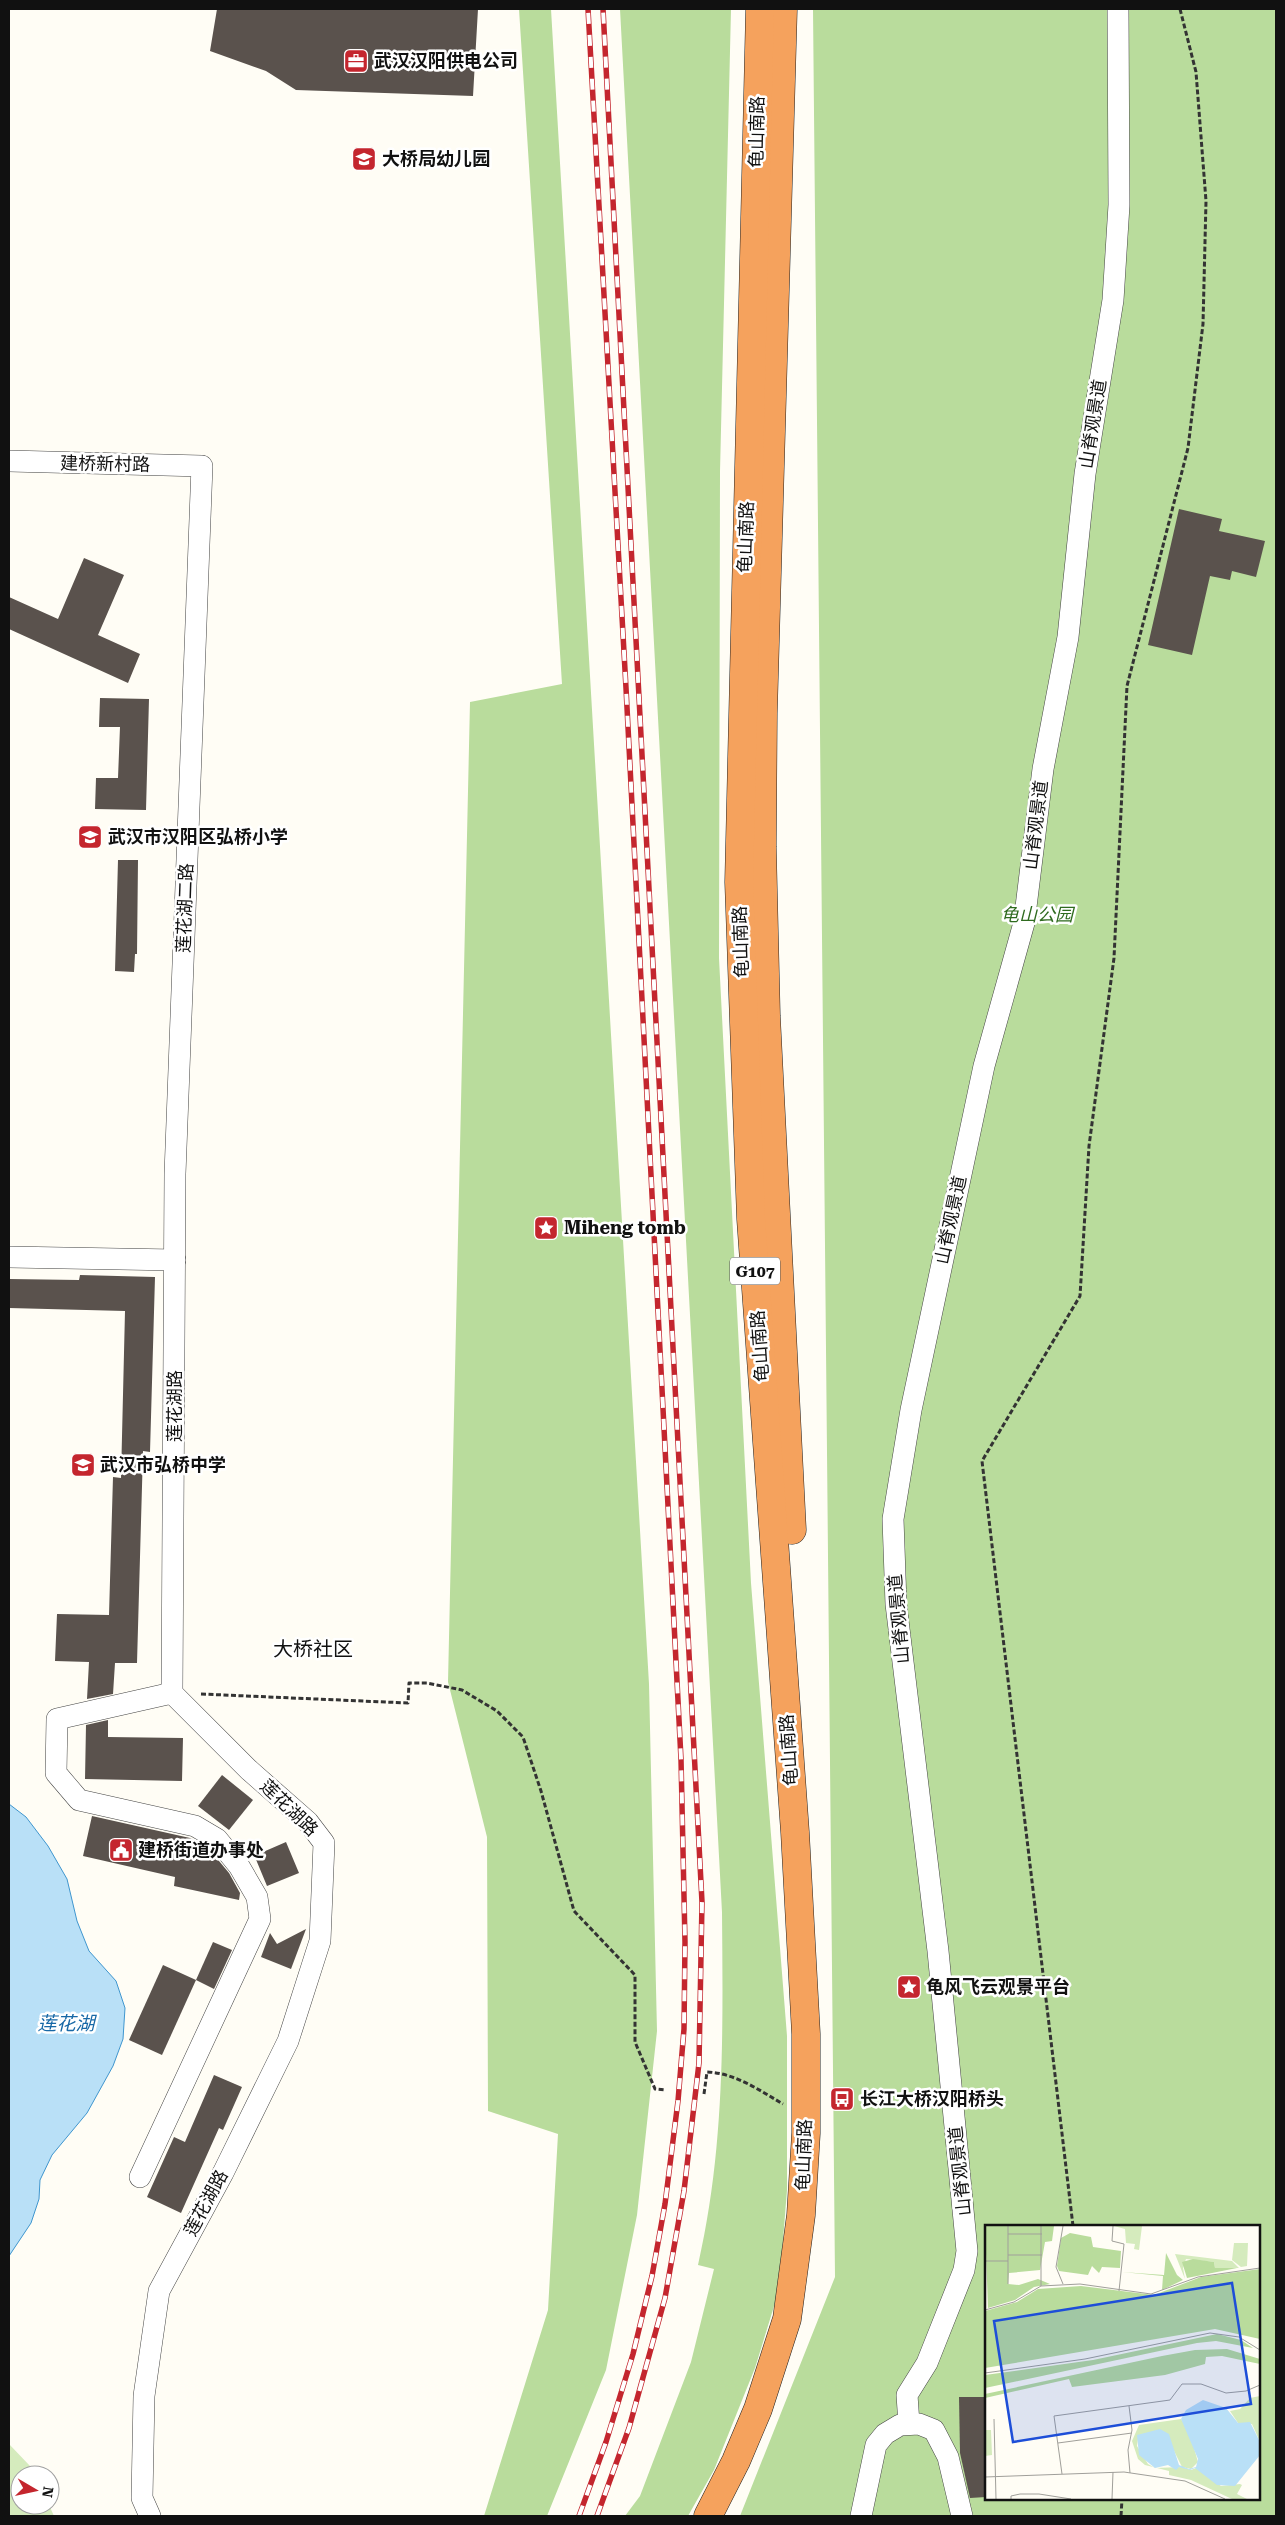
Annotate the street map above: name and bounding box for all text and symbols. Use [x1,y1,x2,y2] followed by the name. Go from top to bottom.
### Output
[343,48,369,74] office icon: 武汉汉阳供电公司
[374,50,518,71] place label: 武汉汉阳供电公司
[745,96,768,168] street label: 龟山南路
[351,146,377,172] school or university icon: 大桥局幼儿园
[382,148,490,169] place label: 大桥局幼儿园
[1075,378,1110,470] street label: 山脊观景道
[60,452,150,475] street label: 建桥新村路
[734,501,757,573] street label: 龟山南路
[1020,779,1051,871] street label: 山脊观景道
[77,824,103,850] school or university icon: 武汉市汉阳区弘桥小学
[108,826,288,847] place label: 武汉市汉阳区弘桥小学
[172,863,197,953] street label: 莲花湖二路
[1001,904,1076,925] park label: 龟山公园
[729,906,752,978] street label: 龟山南路
[931,1174,970,1266] street label: 山脊观景道
[533,1215,559,1241] place icon: Miheng tomb
[564,1217,686,1238] place label: Miheng tomb
[730,1258,780,1284] road number: G107
[747,1309,772,1383] street label: 龟山南路
[164,1370,185,1442] street label: 莲花湖路
[70,1452,96,1478] school or university icon: 武汉市弘桥中学
[100,1454,226,1475] place label: 武汉市弘桥中学
[884,1573,913,1665] street label: 山脊观景道
[273,1637,353,1661] district label: 大桥社区
[776,1713,801,1787] street label: 龟山南路
[256,1775,323,1840] street label: 莲花湖路
[108,1837,134,1863] public building icon: 建桥街道办事处
[138,1839,264,1860] place label: 建桥街道办事处
[896,1974,922,2000] place icon: 龟风飞云观景平台
[926,1976,1070,1997] place label: 龟风飞云观景平台
[37,2012,97,2035] water label: 莲花湖
[829,2086,855,2112] bus stop icon: 长江大桥汉阳桥头
[860,2088,1004,2109] place label: 长江大桥汉阳桥头
[792,2119,815,2191] street label: 龟山南路
[944,2125,975,2217] street label: 山脊观景道
[179,2166,232,2239] street label: 莲花湖路
[985,2225,1260,2500] inset map
[10,2465,60,2515] north arrow
[39,2485,57,2499] text: N

